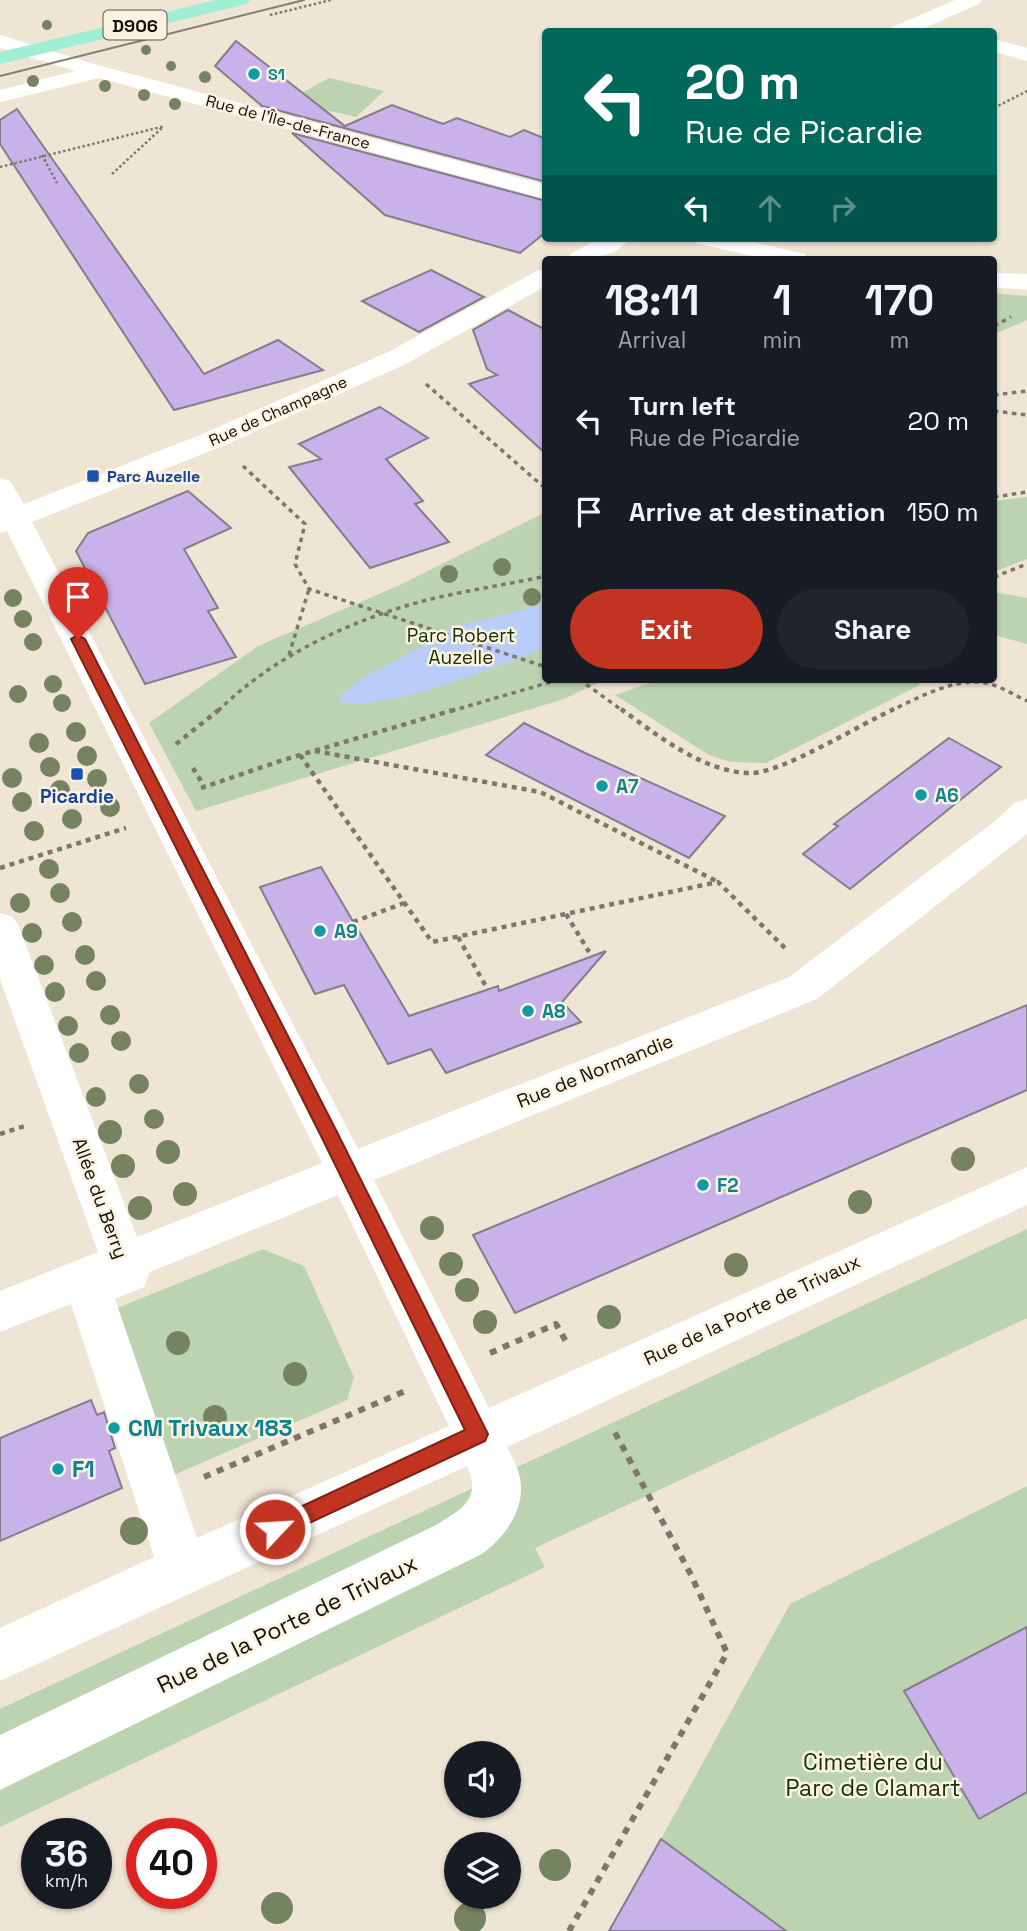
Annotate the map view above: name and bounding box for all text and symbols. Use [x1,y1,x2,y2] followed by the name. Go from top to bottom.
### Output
[104,10,166,40] road number: D906
[685,51,800,113] text: 20 m
[570,56,661,147] icon: left
[268,64,285,85] place label: S1
[246,66,262,82] marker: S1
[203,90,373,154] street label: Rue de l'Île-de-France
[685,112,923,152] text: Rue de Picardie
[678,189,716,227] icon: left
[751,189,789,227] icon: ahead
[824,189,862,227] icon: right
[605,274,700,327] text: 18:11
[773,274,792,327] text: 1
[865,274,934,327] text: 170
[618,325,686,355] text: Arrival
[762,325,802,355] text: min
[890,325,909,355] text: m
[206,371,350,451] street label: Rue de Champagne
[629,389,736,423] text: Turn left
[570,402,608,440] icon: left
[908,404,969,438] text: 20 m
[629,423,800,453] text: Rue de Picardie
[107,466,200,487] place label: Parc Auzelle
[85,468,101,484] marker: Parc Auzelle
[570,493,608,531] icon: arrive
[629,495,886,529] text: Arrive at destination
[907,495,979,529] text: 150 m
[48,567,108,639] pin
[59,578,97,616] icon: arrive
[570,589,763,669] button: Exit
[777,589,969,669] button: Share
[407,623,515,670] park label: Parc Robert Auzelle
[69,766,85,782] marker: Picardie
[616,774,639,799] place label: A7
[594,778,610,794] marker: A7
[935,783,959,808] place label: A6
[40,784,114,809] place label: Picardie
[913,787,929,803] marker: A6
[334,919,358,944] place label: A9
[312,923,328,939] marker: A9
[542,999,565,1024] place label: A8
[520,1003,536,1019] marker: A8
[513,1028,677,1114] street label: Rue de Normandie
[67,1134,133,1262] street label: Allée du Berry
[717,1173,738,1198] place label: F2
[695,1177,711,1193] marker: F2
[640,1249,864,1371] street label: Rue de la Porte de Trivaux
[128,1413,293,1443] place label: CM Trivaux 183
[106,1420,122,1436] marker: CM Trivaux 183
[72,1454,95,1484] place label: F1
[50,1461,66,1477] marker: F1
[238,1492,312,1566] position arrow
[152,1548,422,1700] street label: Rue de la Porte de Trivaux
[444,1741,521,1909] map controls
[444,1741,521,1818] button: sound
[786,1747,960,1803] park label: Cimetière du Parc de Clamart
[126,1818,217,1909] speed limit sign: 40
[45,1832,88,1876] text: 36
[444,1832,521,1909] button: layers
[45,1869,88,1892] text: km/h

